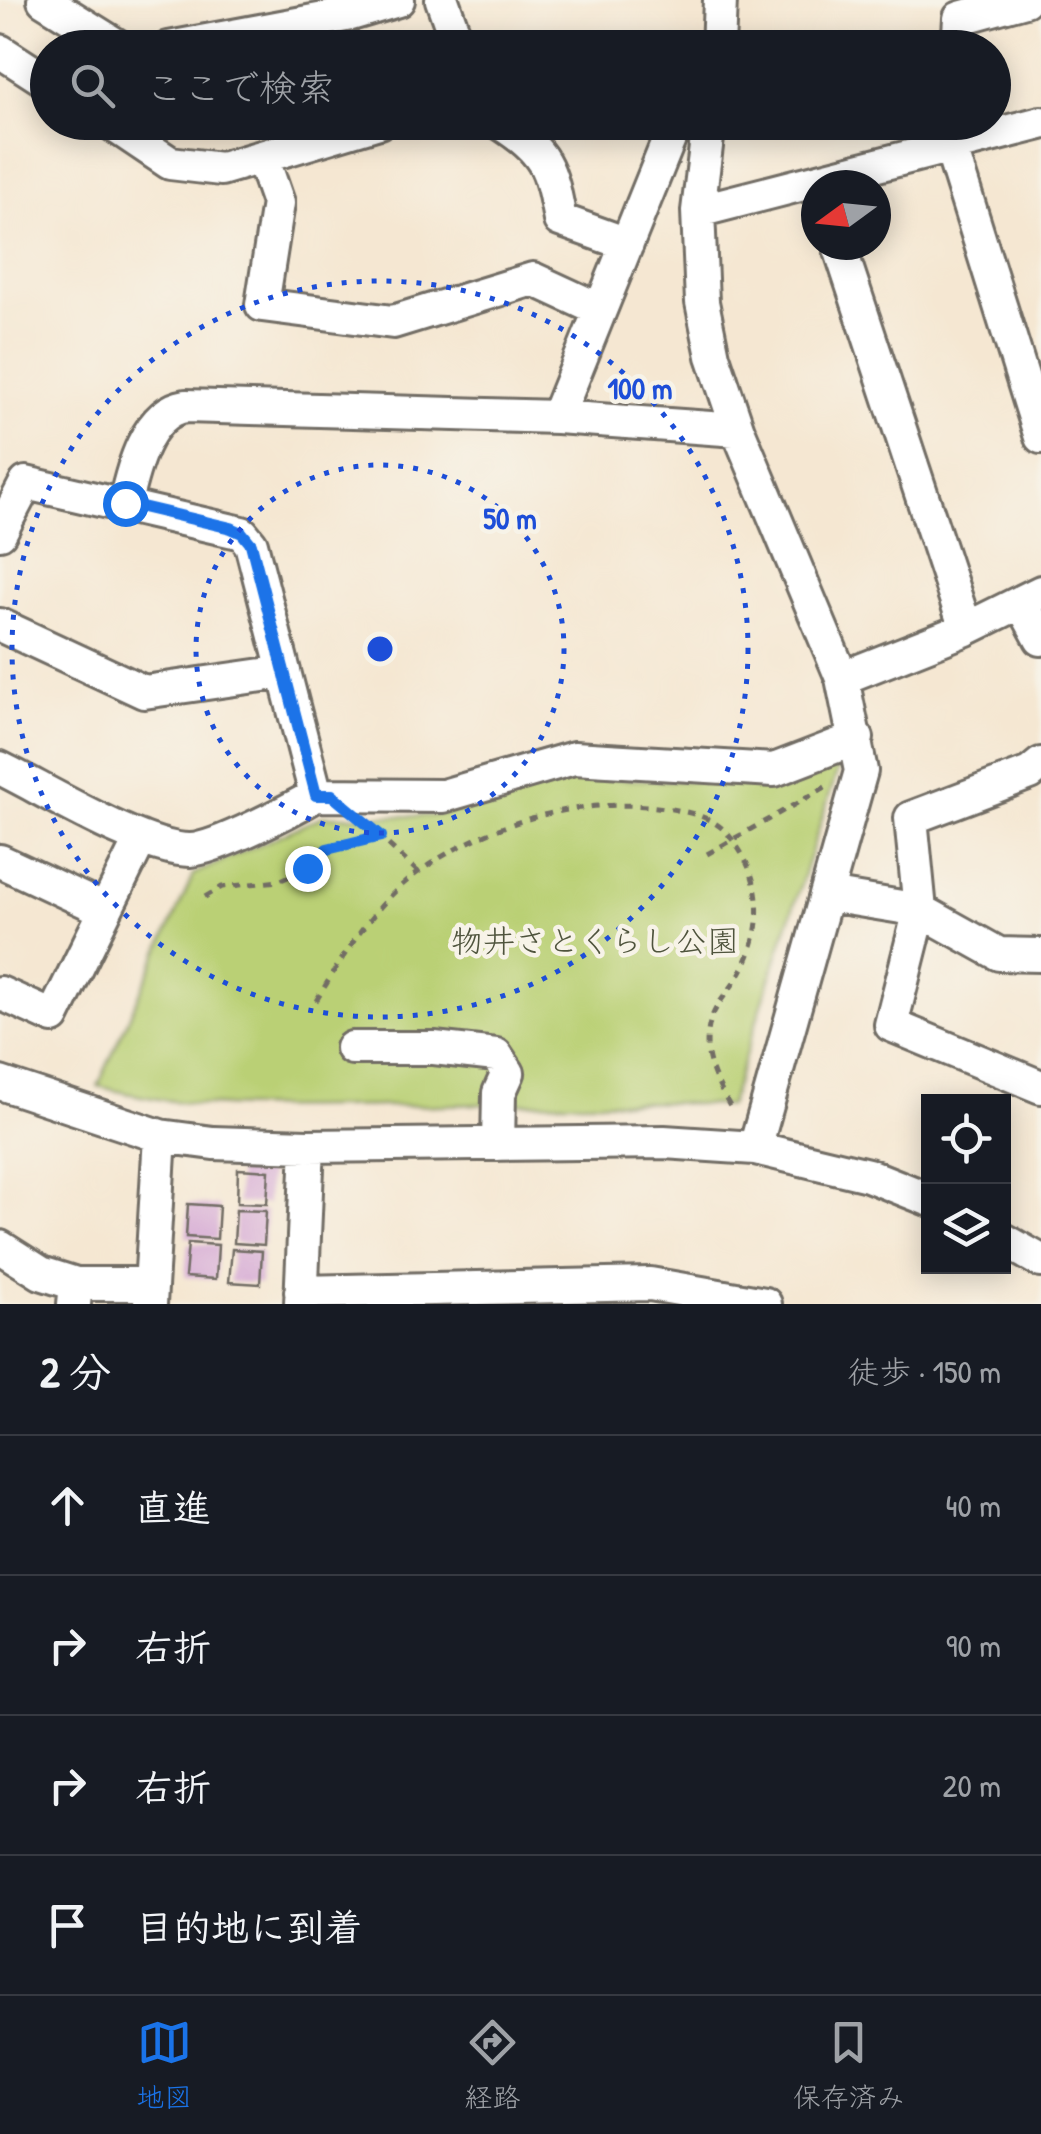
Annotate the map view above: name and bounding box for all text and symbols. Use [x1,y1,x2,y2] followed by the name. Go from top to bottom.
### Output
[30,30,1011,140] search box
[65,58,120,113] icon: search
[145,61,335,113] text: ここで検索
[801,170,891,260] north arrow
[607,368,673,408] text: 100 m
[103,481,149,527] route start
[483,498,537,538] text: 50 m
[362,631,398,667] centre of rings
[285,846,331,892] route end
[451,919,739,962] park label: 物井さとくらし公園
[921,1094,1011,1274] map controls
[921,1094,1011,1184] button: locate
[921,1184,1011,1274] button: layers
[40,1343,111,1400] text: 2 分
[847,1350,1001,1393] text: 徒歩 · 150 m
[40,1478,95,1533] icon: ahead
[135,1481,211,1533] text: 直進
[946,1484,1001,1527] text: 40 m
[40,1618,95,1673] icon: right
[135,1621,211,1673] text: 右折
[946,1624,1001,1667] text: 90 m
[40,1758,95,1813] icon: right
[135,1761,211,1813] text: 右折
[943,1764,1001,1807] text: 20 m
[40,1898,95,1953] icon: arrive
[135,1901,363,1953] text: 目的地に到着
[136,2015,192,2116] tab: 地図
[464,2015,521,2116] tab: 経路
[793,2015,905,2116] tab: 保存済み

